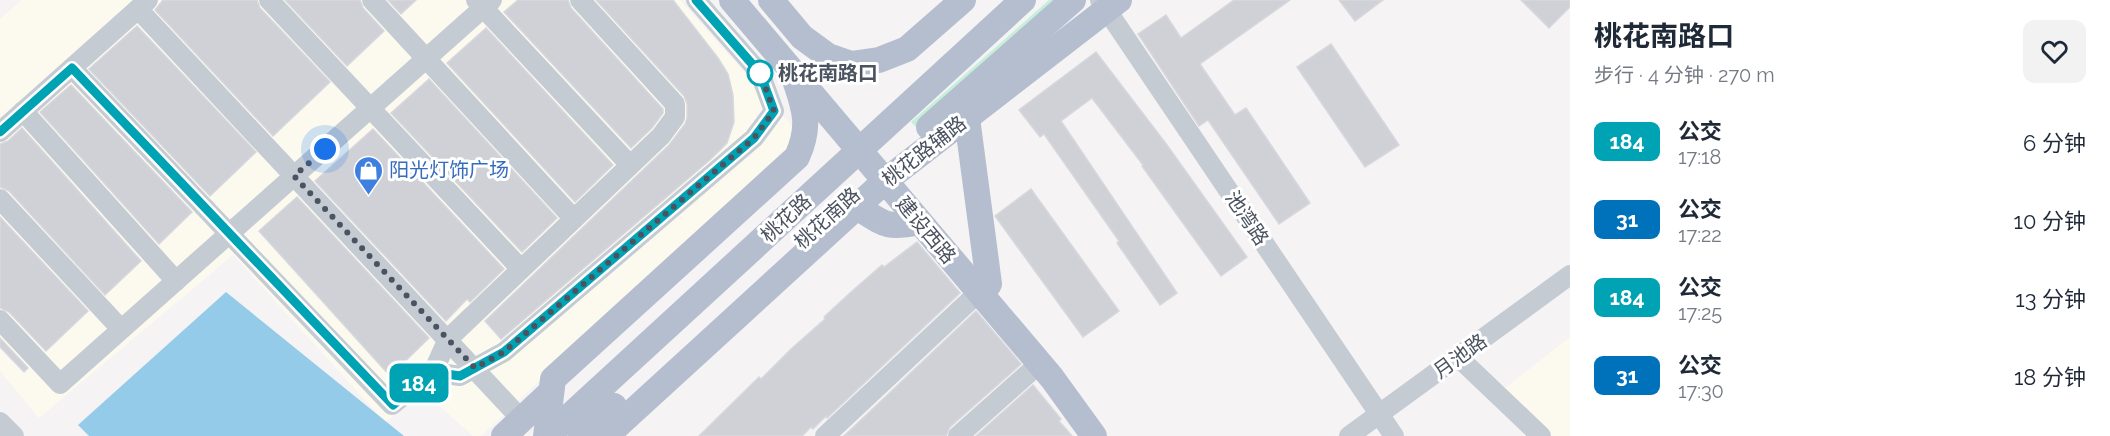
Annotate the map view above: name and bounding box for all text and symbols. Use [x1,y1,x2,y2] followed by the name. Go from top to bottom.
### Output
[1594,20,1734,53] text: 桃花南路口
[2023,20,2086,83] button: heart
[747,60,773,86] marker: 桃花南路口
[778,61,878,85] place label: 桃花南路口
[1594,63,1775,87] text: 步行 · 4 分钟 · 270 m
[877,111,971,191] street label: 桃花路辅路
[1678,118,1722,144] text: 公交
[1609,129,1645,154] text: 184
[2023,130,2086,156] text: 6 分钟
[310,134,340,164] your location
[1678,145,1721,169] text: 17:18
[352,154,384,196] shop icon: 阳光灯饰广场
[389,158,509,182] place label: 阳光灯饰广场
[789,182,865,254] street label: 桃花南路
[1220,186,1274,250] street label: 池湾路
[756,189,816,247] street label: 桃花路
[891,192,961,268] street label: 建设西路
[1678,196,1722,222] text: 公交
[1616,207,1638,232] text: 31
[2014,208,2086,234] text: 10 分钟
[1678,223,1722,247] text: 17:22
[1678,274,1722,300] text: 公交
[1609,285,1645,310] text: 184
[2015,286,2086,312] text: 13 分钟
[1678,301,1722,325] text: 17:25
[1429,329,1491,383] street label: 月池路
[1678,352,1722,378] text: 公交
[1616,363,1638,388] text: 31
[384,364,454,403] line badge: 184
[2014,364,2086,390] text: 18 分钟
[401,371,437,396] text: 184
[1678,379,1724,403] text: 17:30

